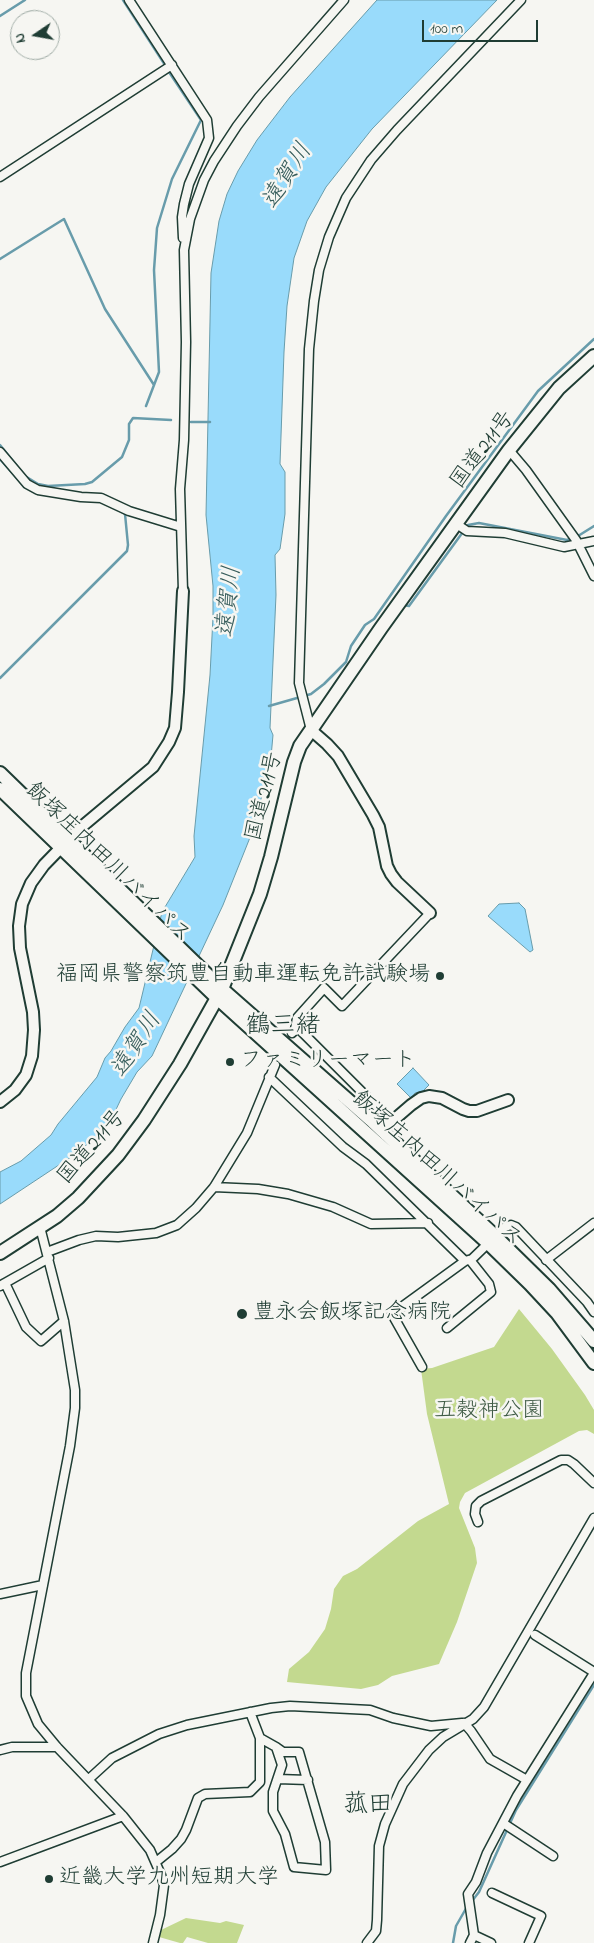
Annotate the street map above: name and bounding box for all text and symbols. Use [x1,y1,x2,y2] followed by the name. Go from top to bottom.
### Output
[10,10,60,60] north arrow
[424,10,540,42] scale bar
[430,18,463,40] text: 100 m
[10,31,32,45] text: N
[258,139,320,215] water label: 遠賀川
[446,407,522,495] street label: 国道211号
[213,565,249,639] water label: 遠賀川
[242,750,290,844] street label: 国道211号
[19,778,195,950] street label: 飯塚庄内田川バイパス
[56,963,430,989] place label: 福岡県警察筑豊自動車運転免許試験場
[434,970,446,982] marker: 福岡県警察筑豊自動車運転免許試験場
[106,1008,170,1084] water label: 遠賀川
[246,1013,320,1043] district label: 鶴三緒
[240,1049,416,1075] place label: ファミリーマート
[224,1056,236,1068] marker: ファミリーマート
[345,1087,527,1253] street label: 飯塚庄内田川バイパス
[53,1105,133,1191] street label: 国道211号
[253,1301,451,1327] place label: 豊永会飯塚記念病院
[235,1307,249,1321] marker: 豊永会飯塚記念病院
[434,1399,544,1425] park label: 五穀神公園
[343,1792,393,1822] district label: 菰田
[59,1866,279,1892] place label: 近畿大学九州短期大学
[43,1873,55,1885] marker: 近畿大学九州短期大学

